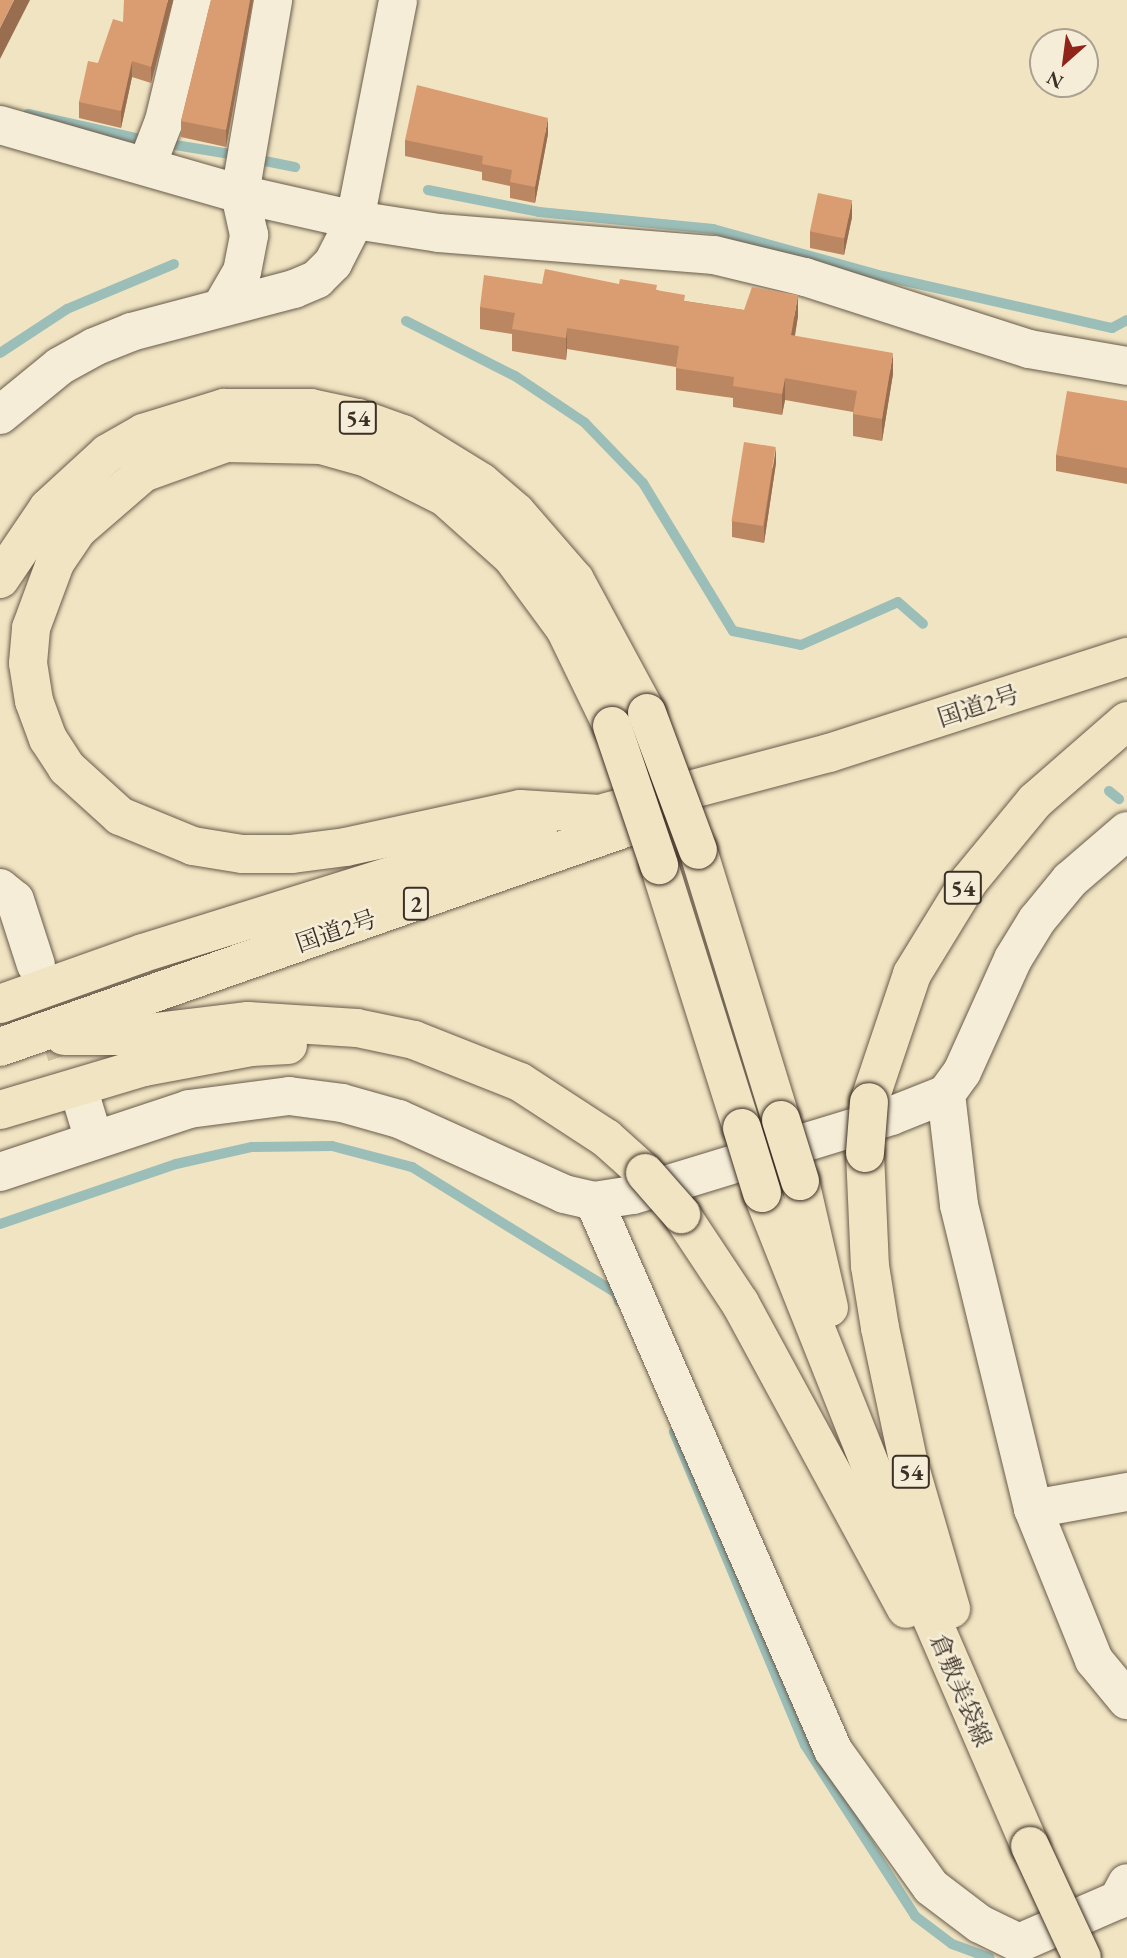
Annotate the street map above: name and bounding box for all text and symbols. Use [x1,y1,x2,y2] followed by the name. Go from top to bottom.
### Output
[1029,28,1099,98] north arrow
[1042,66,1068,95] text: N
[339,398,377,438] road number: 54
[934,679,1022,733] street label: 国道2号
[944,868,982,908] road number: 54
[402,884,430,923] road number: 2
[292,904,380,958] street label: 国道2号
[892,1452,930,1492] road number: 54
[924,1629,998,1751] street label: 倉敷美袋線

